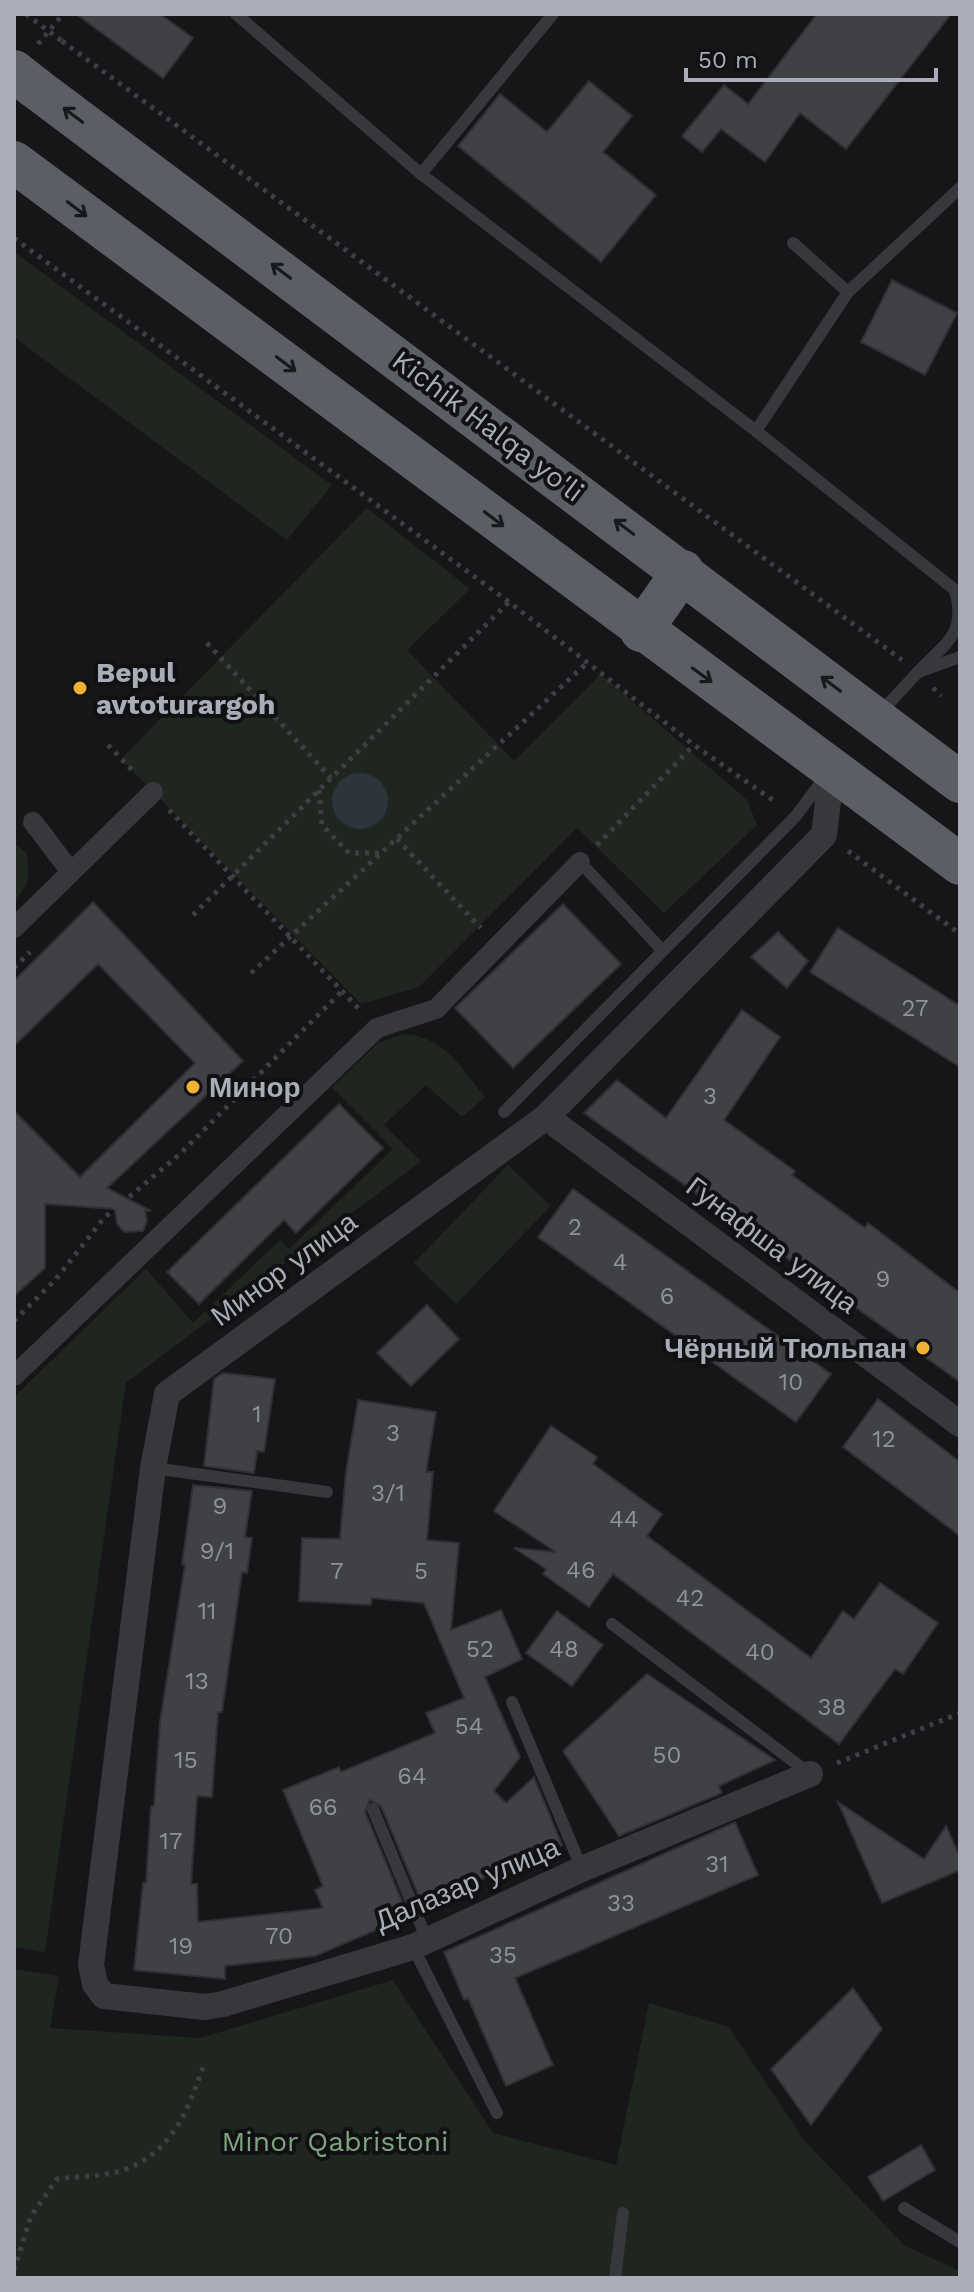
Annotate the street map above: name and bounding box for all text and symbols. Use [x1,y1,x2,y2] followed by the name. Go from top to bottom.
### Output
[686,32,936,82] scale bar
[698,46,758,74] text: 50 m
[63,107,84,124] one-way arrow
[65,200,87,217] one-way arrow
[271,263,292,280] one-way arrow
[386,343,590,509] street label: Kichik Halqa yo'li
[274,355,296,372] one-way arrow
[482,511,504,528] one-way arrow
[614,519,635,536] one-way arrow
[96,656,275,721] place label: Bepul avtoturargoh
[691,666,712,683] one-way arrow
[821,675,843,692] one-way arrow
[71,679,89,697] marker: Bepul avtoturargoh
[902,994,928,1022] house number: 27
[209,1071,301,1104] place label: Минор
[184,1078,202,1096] marker: Минор
[703,1082,717,1110] house number: 3
[680,1170,864,1320] street label: Гунафша улица
[205,1205,364,1333] street label: Минор улица
[568,1213,582,1241] house number: 2
[613,1248,627,1276] house number: 4
[876,1265,890,1293] house number: 9
[660,1282,674,1310] house number: 6
[664,1332,907,1365] place label: Чёрный Тюльпан
[914,1339,932,1357] marker: Чёрный Тюльпан
[779,1368,803,1396] house number: 10
[252,1400,262,1428] house number: 1
[386,1419,400,1447] house number: 3
[872,1425,896,1453] house number: 12
[371,1479,405,1507] house number: 3/1
[213,1492,227,1520] house number: 9
[609,1505,639,1533] house number: 44
[200,1537,234,1565] house number: 9/1
[566,1556,596,1584] house number: 46
[330,1557,344,1585] house number: 7
[414,1557,428,1585] house number: 5
[676,1584,704,1612] house number: 42
[198,1597,216,1625] house number: 11
[466,1635,494,1663] house number: 52
[549,1635,579,1663] house number: 48
[745,1638,775,1666] house number: 40
[185,1667,209,1695] house number: 13
[818,1693,846,1721] house number: 38
[455,1712,483,1740] house number: 54
[653,1741,681,1769] house number: 50
[174,1746,198,1774] house number: 15
[397,1762,427,1790] house number: 64
[308,1793,338,1821] house number: 66
[160,1827,182,1855] house number: 17
[370,1830,564,1938] street label: Далазар улица
[705,1850,729,1878] house number: 31
[607,1889,635,1917] house number: 33
[265,1922,293,1950] house number: 70
[169,1932,193,1960] house number: 19
[489,1941,517,1969] house number: 35
[221,2125,449,2158] park label: Minor Qabristoni

